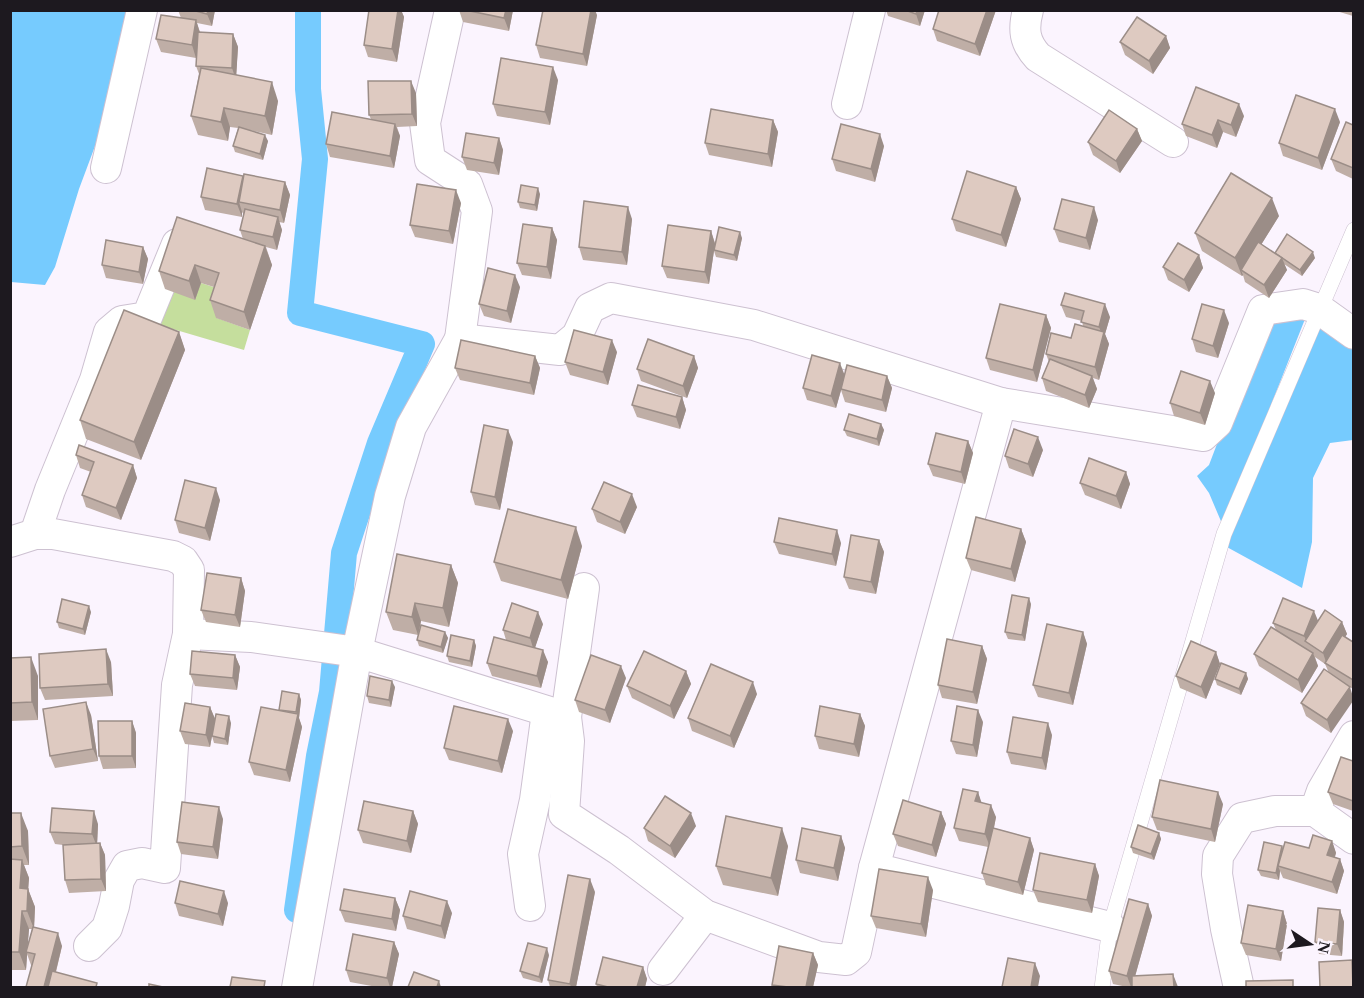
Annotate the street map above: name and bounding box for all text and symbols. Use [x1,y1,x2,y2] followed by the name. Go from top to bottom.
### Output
[1280,914,1340,974] north arrow
[1314,940,1334,955] text: N

